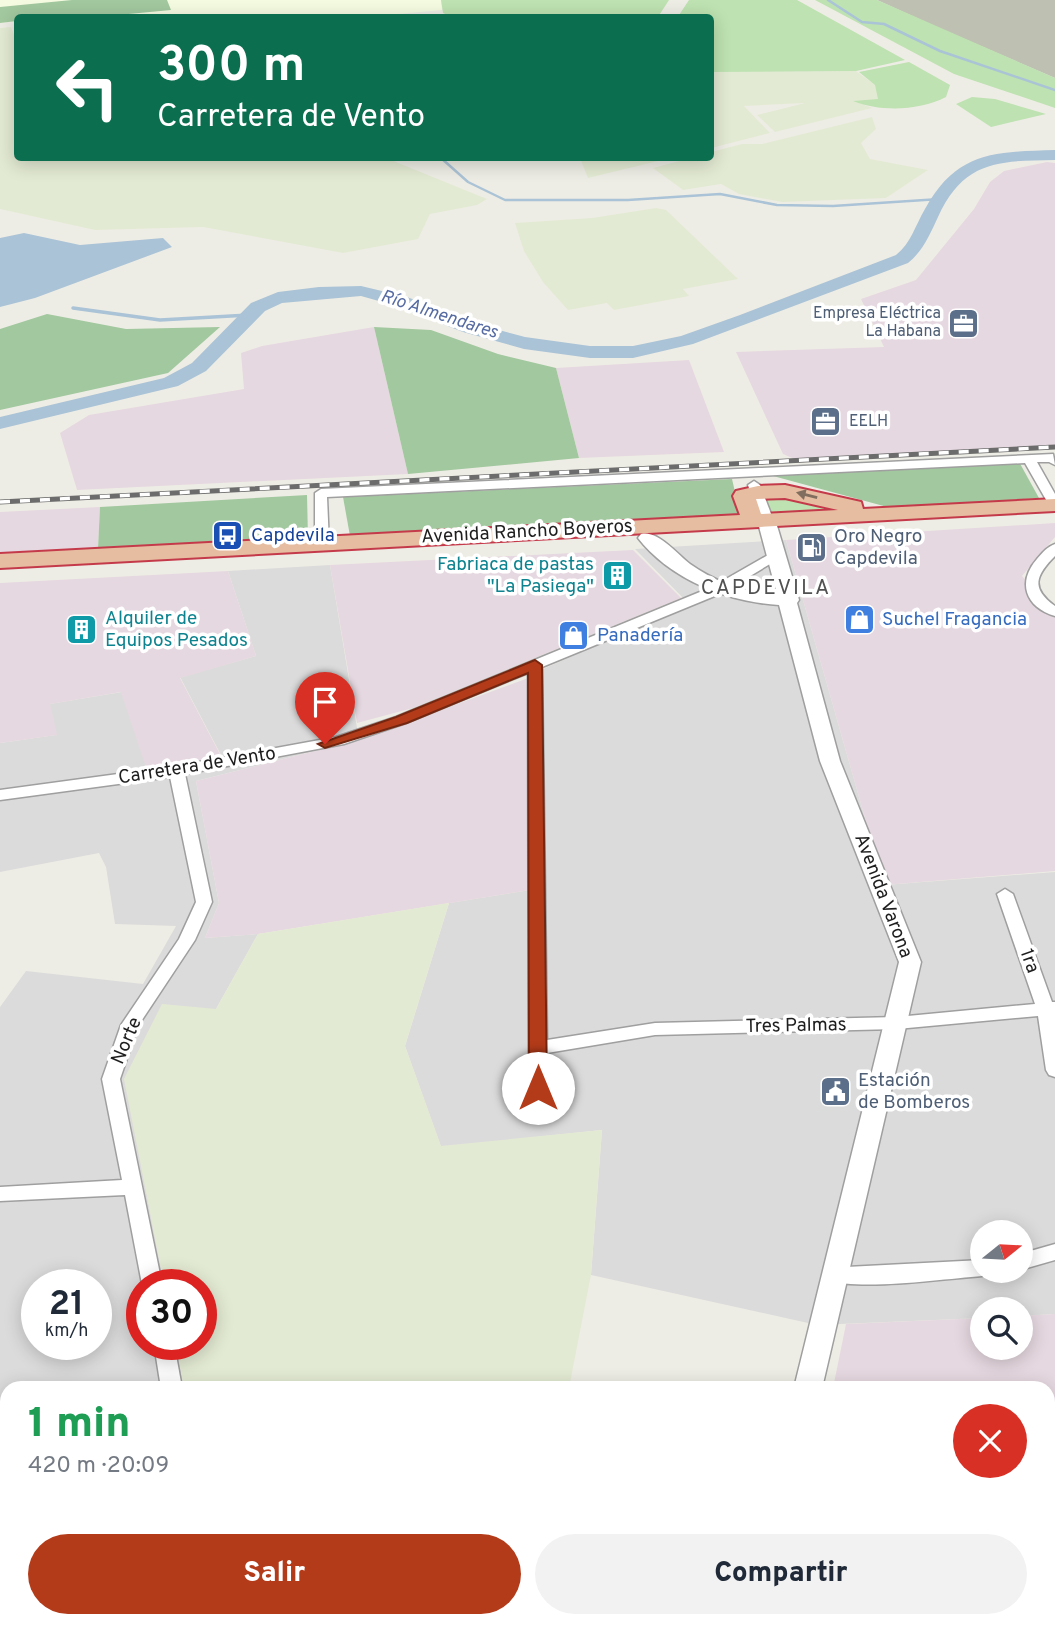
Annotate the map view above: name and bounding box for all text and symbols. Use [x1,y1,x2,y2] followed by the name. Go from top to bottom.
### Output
[157,37,305,99] text: 300 m
[42,42,133,133] icon: left
[157,98,425,138] text: Carretera de Vento
[378,285,501,345] water label: Río Almendares
[813,304,941,342] place label: Empresa Eléctrica La Habana
[947,306,981,340] office icon: Empresa Eléctrica La Habana
[809,405,843,439] office icon: EELH
[849,412,888,432] place label: EELH
[796,489,818,500] one-way arrow
[421,514,633,550] street label: Avenida Rancho Boyeros
[211,519,245,553] bus stop icon: Capdevila
[251,524,335,548] place label: Capdevila
[834,525,922,571] place label: Oro Negro Capdevila
[794,531,828,565] fuel station icon: Oro Negro Capdevila
[437,553,594,599] place label: Fabriaca de pastas "La Pasiega"
[600,559,634,593] building icon: Fabriaca de pastas "La Pasiega"
[701,575,831,602] district label: CAPDEVILA
[842,603,876,637] shop icon: Suchel Fragancia
[105,607,248,653] place label: Alquiler de Equipos Pesados
[882,608,1027,632] place label: Suchel Fragancia
[65,613,99,647] building icon: Alquiler de Equipos Pesados
[557,619,591,653] shop icon: Panadería
[597,624,683,648] place label: Panadería
[295,672,355,744] pin
[306,683,344,721] icon: arrive
[116,742,278,790] street label: Carretera de Vento
[848,830,918,962] street label: Avenida Varona
[1014,946,1044,976] street label: 1ra
[745,1013,847,1039] street label: Tres Palmas
[106,1014,148,1068] street label: Norte
[501,1051,575,1125] position arrow
[858,1069,970,1115] place label: Estación de Bomberos
[818,1075,852,1109] public building icon: Estación de Bomberos
[970,1220,1032,1283] north arrow
[970,1220,1033,1360] map controls
[126,1269,217,1360] speed limit sign: 30
[49,1283,84,1327] text: 21
[970,1297,1033,1360] button: search
[45,1320,88,1343] text: km/h
[28,1399,131,1452] text: 1 min
[953,1404,1027,1478] button: close
[28,1452,169,1481] text: 420 m · 20:09
[28,1534,521,1614] button: Salir
[535,1534,1027,1614] button: Compartir

